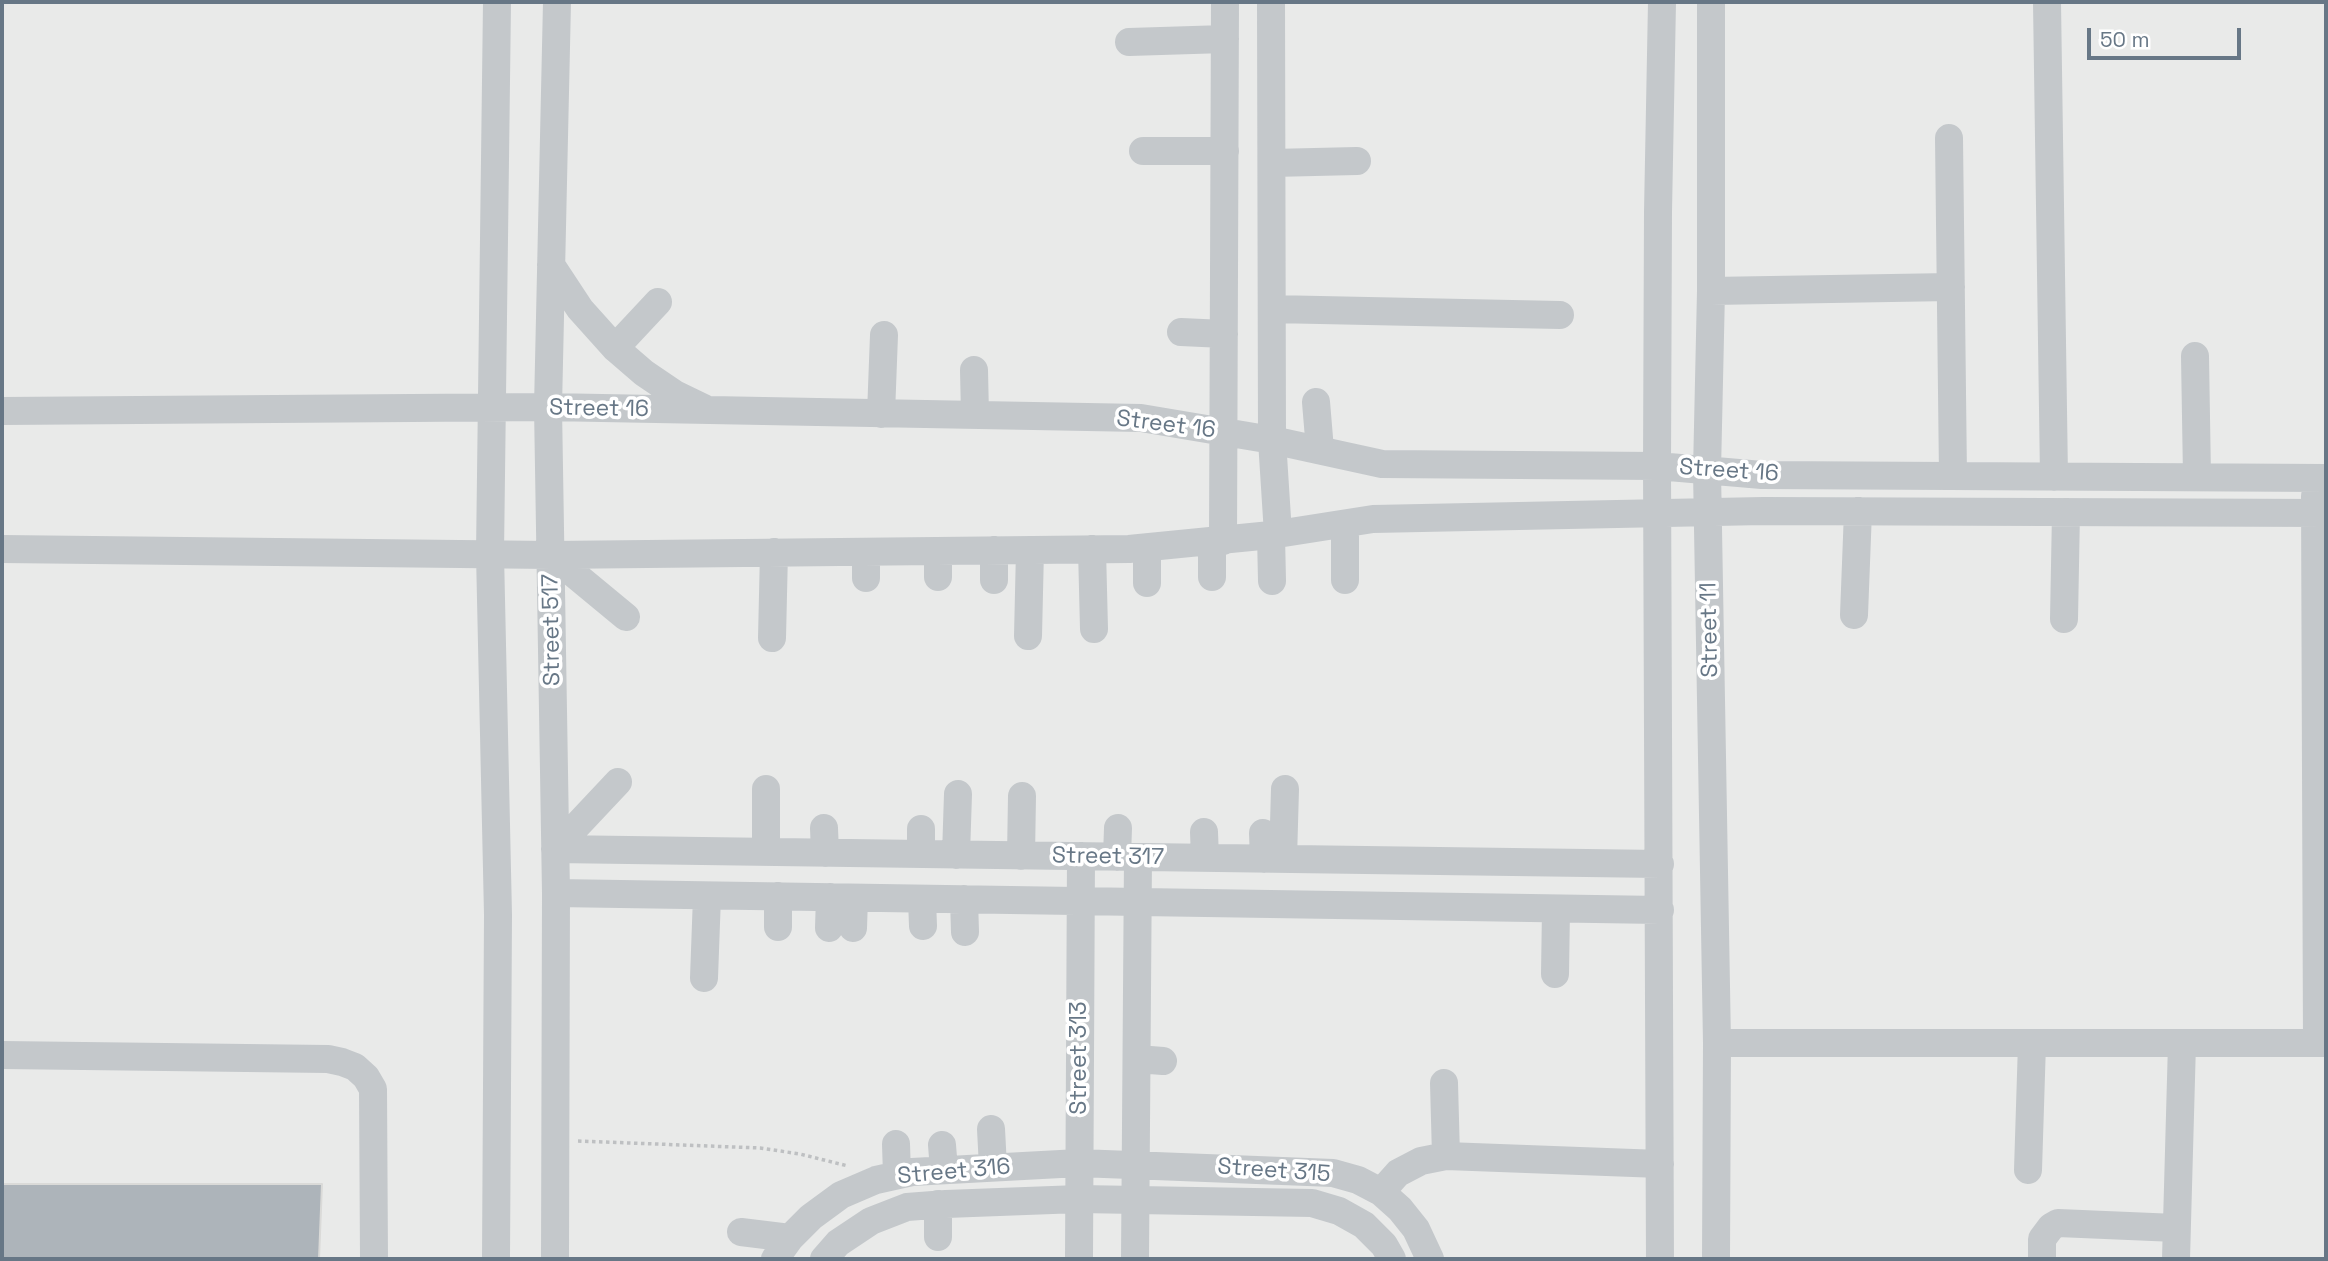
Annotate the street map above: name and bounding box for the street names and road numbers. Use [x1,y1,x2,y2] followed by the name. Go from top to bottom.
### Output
[549,394,649,424] street label: Street 16
[1115,405,1217,445] street label: Street 16
[1678,454,1780,488] street label: Street 16
[537,574,567,686] street label: Street 517
[1695,582,1725,678] street label: Street 11
[1052,842,1164,872] street label: Street 317
[1066,1001,1094,1115] street label: Street 313
[896,1153,1012,1191] street label: Street 316
[1217,1153,1331,1189] street label: Street 315

